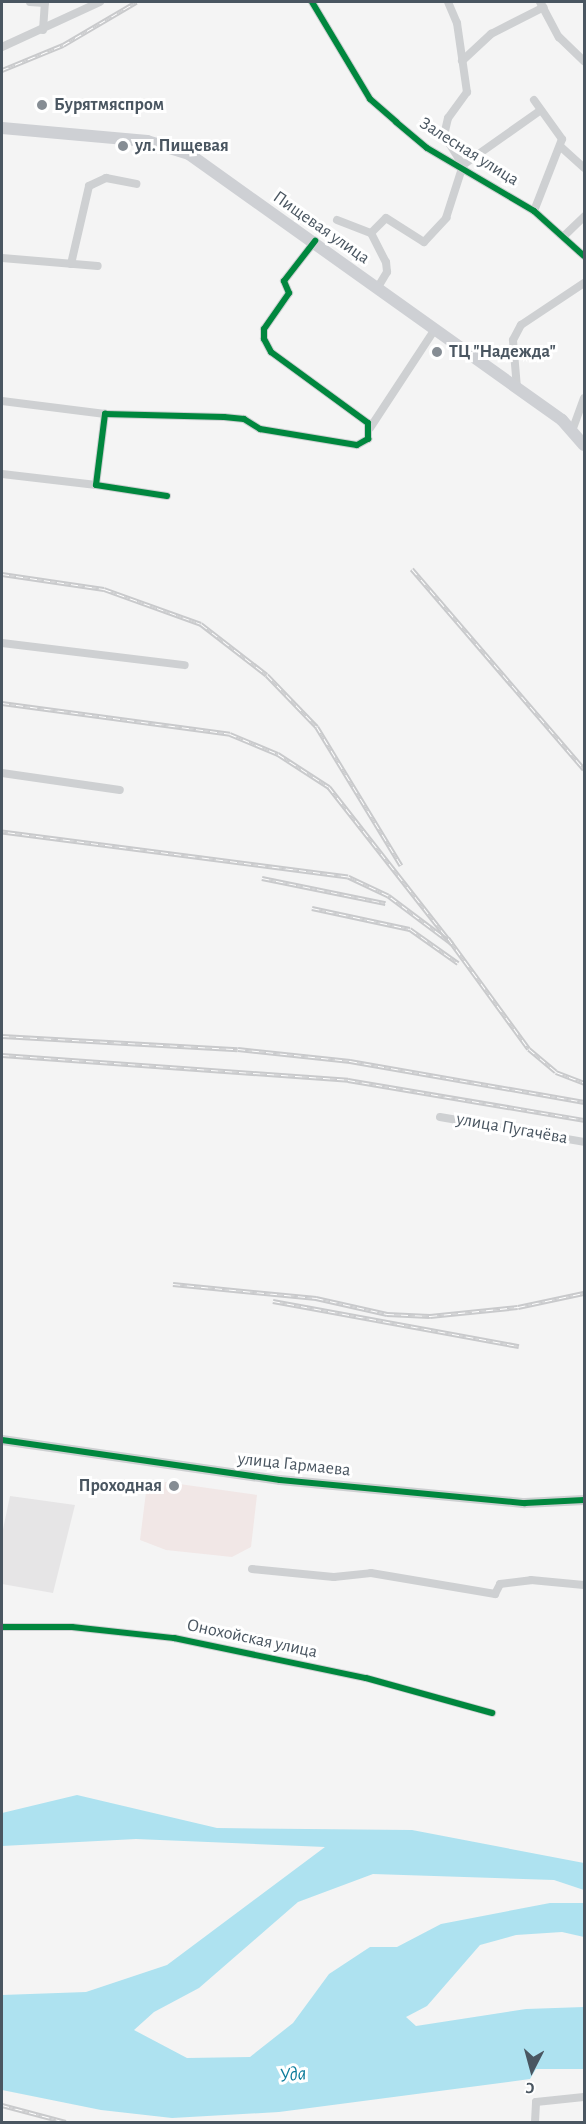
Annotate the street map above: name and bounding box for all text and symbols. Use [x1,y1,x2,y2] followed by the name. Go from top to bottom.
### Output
[54,94,164,116] place label: Бурятмяспром
[35,98,49,112] marker: Бурятмяспром
[415,113,523,191] street label: Залесная улица
[135,135,229,157] place label: ул. Пищевая
[116,139,130,153] marker: ул. Пищевая
[268,187,374,269] street label: Пищевая улица
[449,341,556,363] place label: ТЦ "Надежда"
[430,345,444,359] marker: ТЦ "Надежда"
[455,1109,569,1149] street label: улица Пугачёва
[236,1448,352,1482] street label: улица Гармаева
[79,1475,162,1497] place label: Проходная
[167,1479,181,1493] marker: Проходная
[185,1615,319,1663] street label: Онохойская улица
[502,2040,562,2100] north arrow
[278,2062,308,2088] water label: Уда
[525,2079,535,2096] text: С

